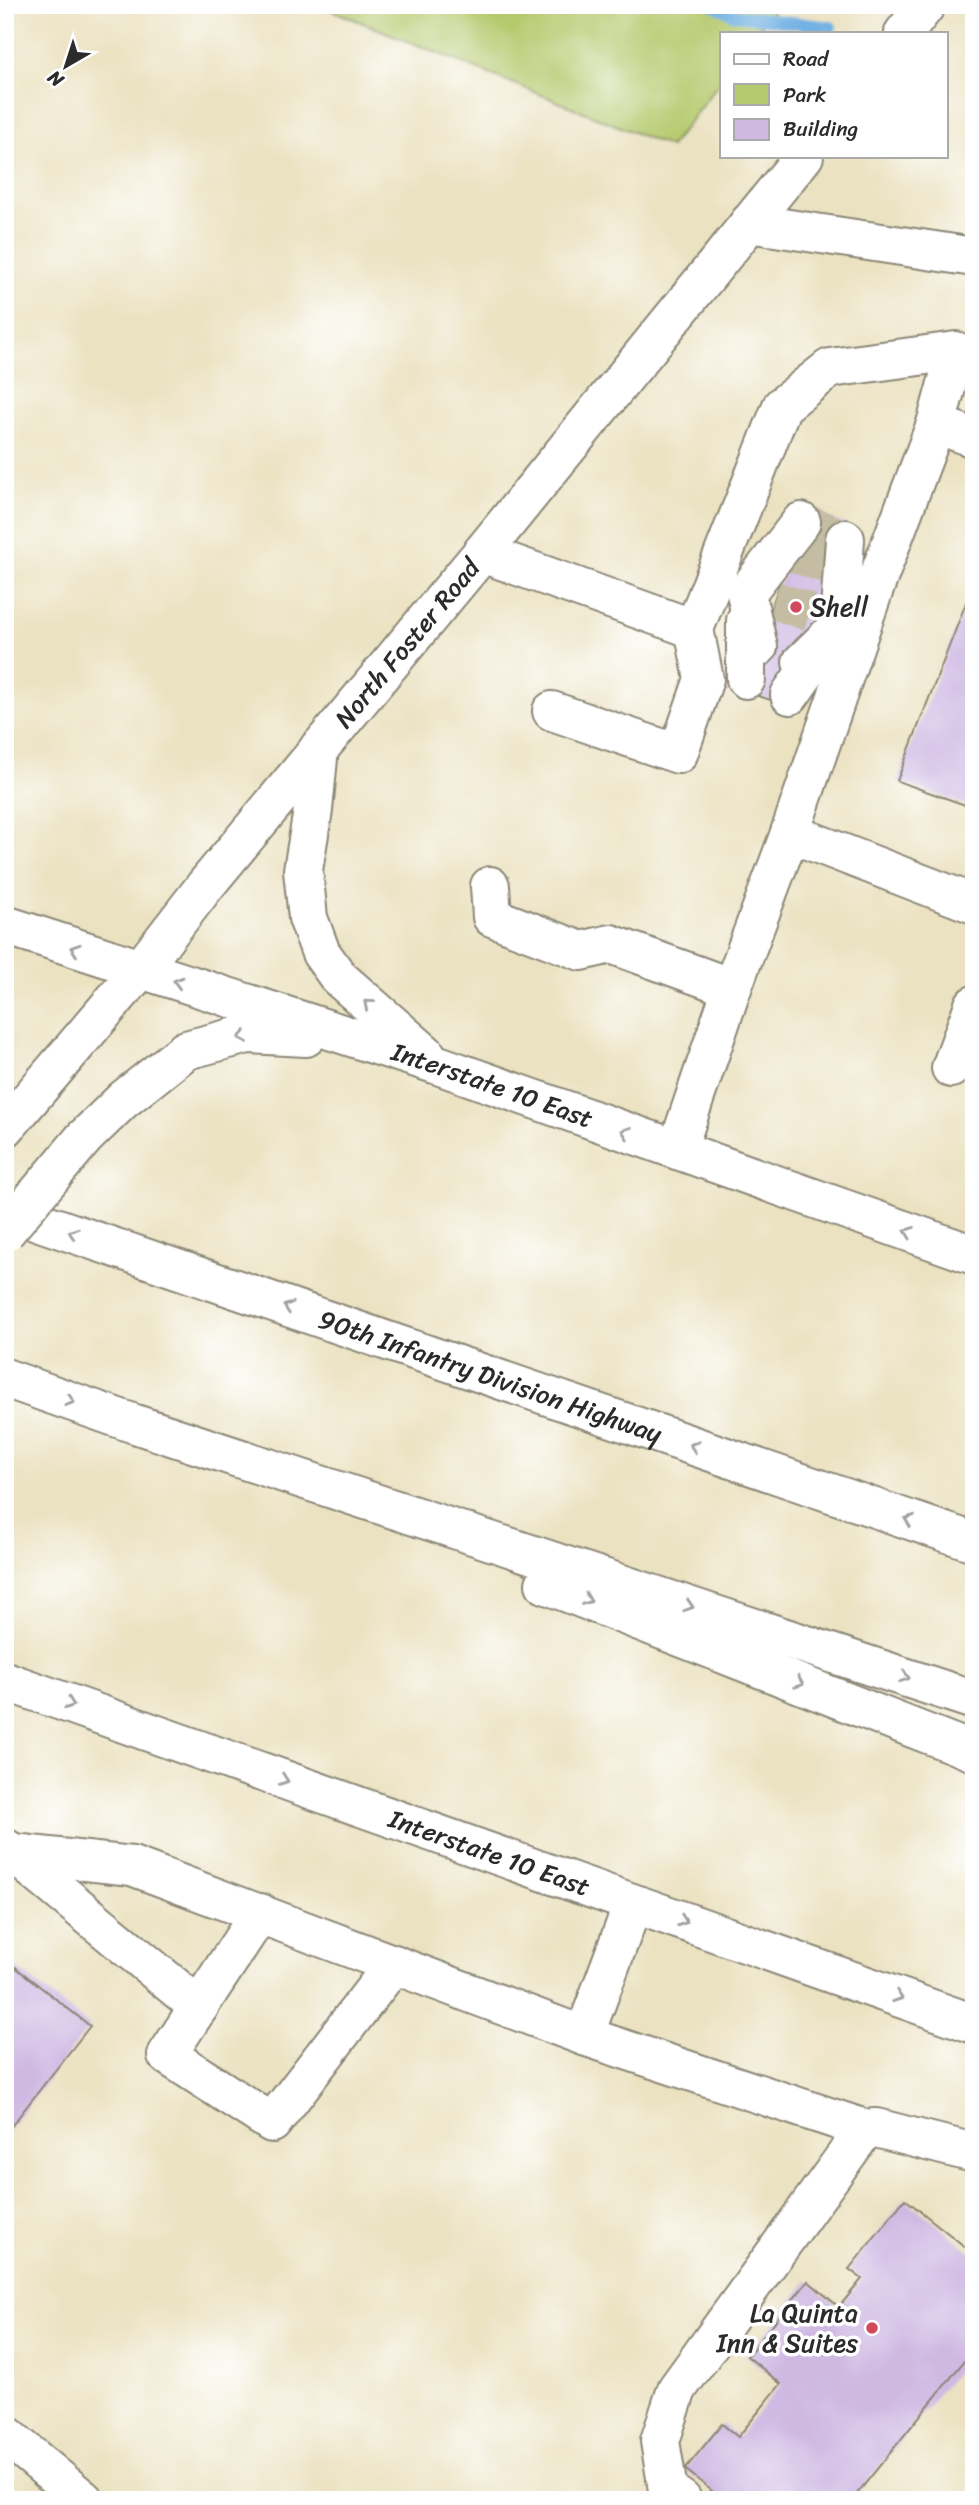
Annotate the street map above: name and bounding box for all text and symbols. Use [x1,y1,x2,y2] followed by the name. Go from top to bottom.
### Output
[32,32,102,102] north arrow
[720,32,948,158] legend
[783,40,830,78] text: Road
[39,61,72,96] text: N
[783,76,826,114] text: Park
[783,110,859,148] text: Building
[322,546,493,739] street label: North Foster Road
[810,584,869,630] place label: Shell
[788,599,804,615] marker: Shell
[69,943,82,957] one-way arrow
[173,976,185,991] one-way arrow
[363,1000,376,1012] one-way arrow
[238,1028,250,1043] one-way arrow
[385,1028,600,1141] street label: Interstate 10 East
[620,1126,632,1140] one-way arrow
[904,1226,916,1240] one-way arrow
[67,1227,79,1241] one-way arrow
[312,1296,669,1457] street label: 90th Infantry Division Highway
[282,1301,294,1315] one-way arrow
[63,1393,75,1407] one-way arrow
[688,1440,701,1454] one-way arrow
[904,1514,916,1528] one-way arrow
[580,1592,592,1606] one-way arrow
[682,1598,694,1612] one-way arrow
[898,1669,910,1683] one-way arrow
[792,1675,804,1689] one-way arrow
[63,1696,75,1710] one-way arrow
[277,1772,290,1786] one-way arrow
[381,1795,597,1909] street label: Interstate 10 East
[677,1913,689,1927] one-way arrow
[891,1989,903,2003] one-way arrow
[715,2290,858,2366] place label: La Quinta Inn & Suites
[864,2320,880,2336] marker: La Quinta Inn & Suites

